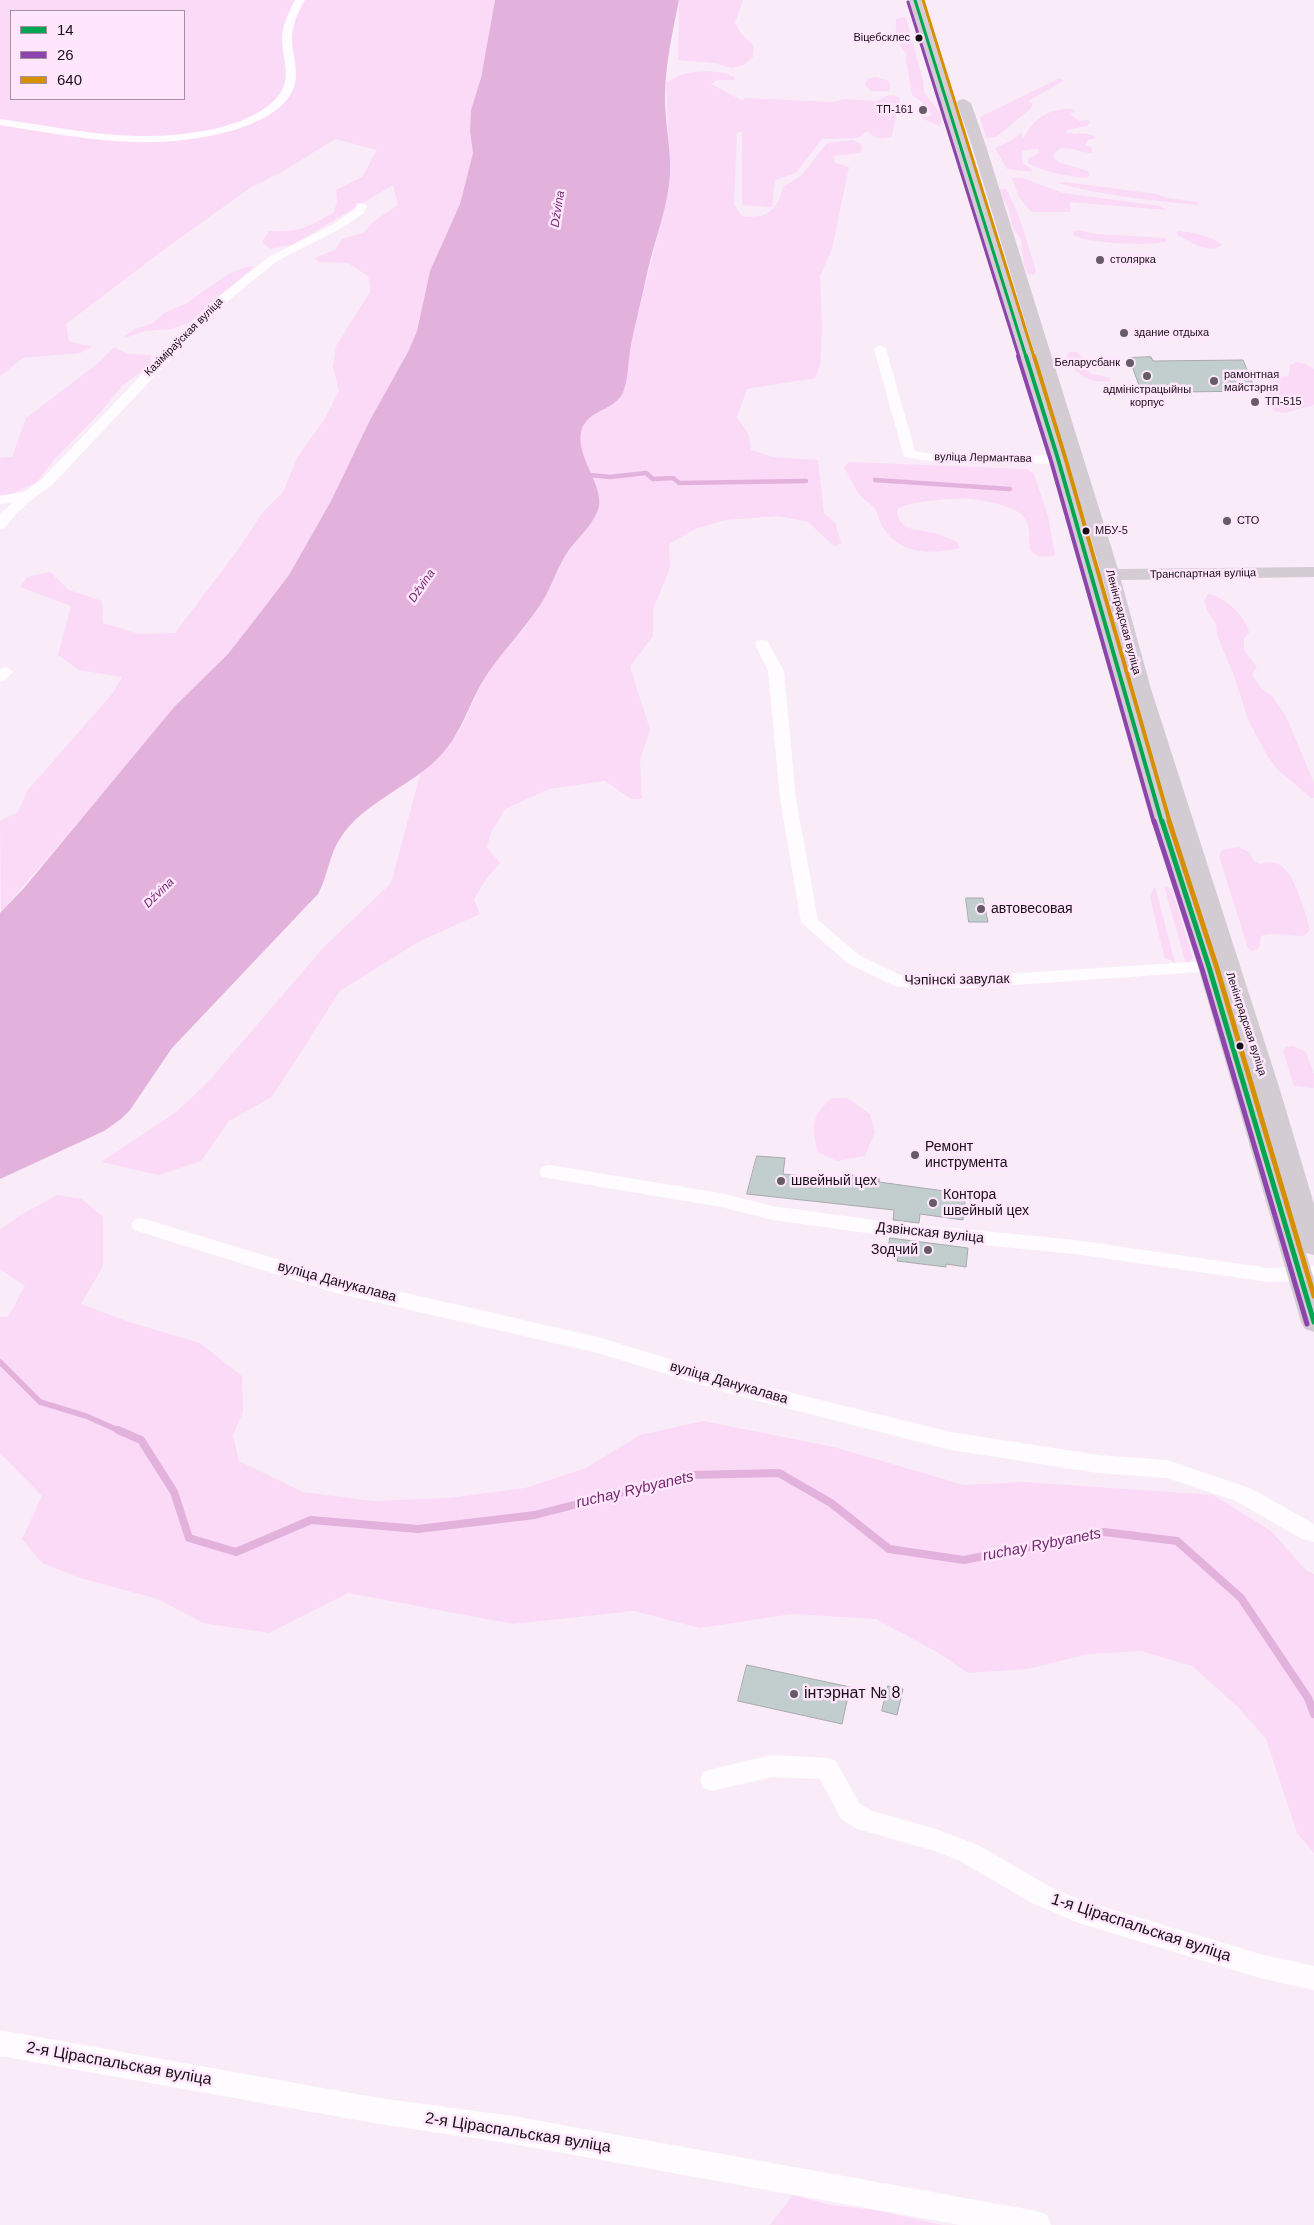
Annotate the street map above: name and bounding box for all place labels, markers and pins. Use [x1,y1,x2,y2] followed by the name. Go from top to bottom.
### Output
[853,31,910,45] place label: Віцебсклес
[914,33,924,43] marker: Віцебсклес
[876,103,913,117] place label: ТП-161
[917,104,929,116] marker: ТП-161
[1110,253,1156,267] place label: столярка
[1094,254,1106,266] marker: столярка
[1134,326,1209,340] place label: здание отдыха
[1118,327,1130,339] marker: здание отдыха
[1055,356,1120,370] place label: Беларусбанк
[1124,357,1136,369] marker: Беларусбанк
[1224,368,1279,394] place label: рамонтная майстэрня
[1141,370,1153,382] marker: адміністрацыйны корпус
[1208,375,1220,387] marker: рамонтная майстэрня
[1103,383,1191,409] place label: адміністрацыйны корпус
[1265,395,1302,409] place label: ТП-515
[1249,396,1261,408] marker: ТП-515
[1237,514,1259,528] place label: СТО
[1221,515,1233,527] marker: СТО
[1095,524,1128,538] place label: МБУ-5
[1081,526,1091,536] marker: МБУ-5
[991,901,1073,917] place label: автовесовая
[975,903,987,915] marker: автовесовая
[1235,1041,1245,1051] unlabelled marker
[925,1139,1008,1172] place label: Ремонт инструмента
[909,1149,921,1161] marker: Ремонт инструмента
[791,1173,877,1189] place label: швейный цех
[775,1175,787,1187] marker: швейный цех
[943,1187,1029,1220] place label: Контора швейный цех
[927,1197,939,1209] marker: Контора швейный цех
[871,1242,918,1258] place label: Зодчий
[922,1244,934,1256] marker: Зодчий
[804,1684,900,1704] place label: інтэрнат № 8
[788,1688,800,1700] marker: інтэрнат № 8

